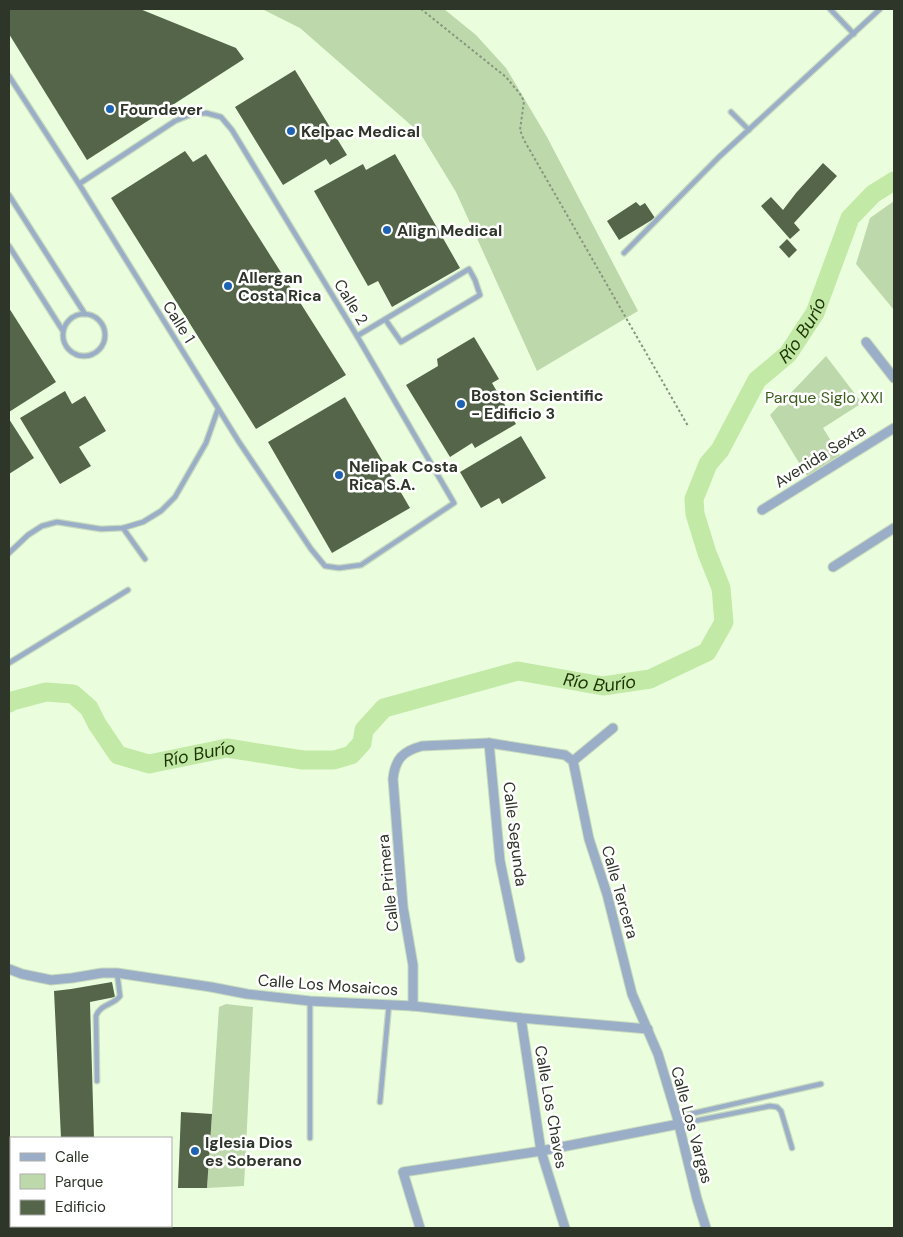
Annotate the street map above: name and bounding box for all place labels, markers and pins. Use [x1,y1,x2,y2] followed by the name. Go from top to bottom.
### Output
[120,99,203,120] place label: Foundever
[104,103,116,115] marker: Foundever
[301,121,420,142] place label: Kelpac Medical
[285,125,297,137] marker: Kelpac Medical
[397,220,502,241] place label: Align Medical
[381,224,393,236] marker: Align Medical
[238,267,321,306] place label: Allergan Costa Rica
[222,280,234,292] marker: Allergan Costa Rica
[471,385,603,424] place label: Boston Scientific - Edificio 3
[455,398,467,410] marker: Boston Scientific - Edificio 3
[349,456,458,495] place label: Nelipak Costa Rica S.A.
[333,469,345,481] marker: Nelipak Costa Rica S.A.
[205,1132,302,1171] place label: Iglesia Dios es Soberano
[189,1145,201,1157] marker: Iglesia Dios es Soberano

